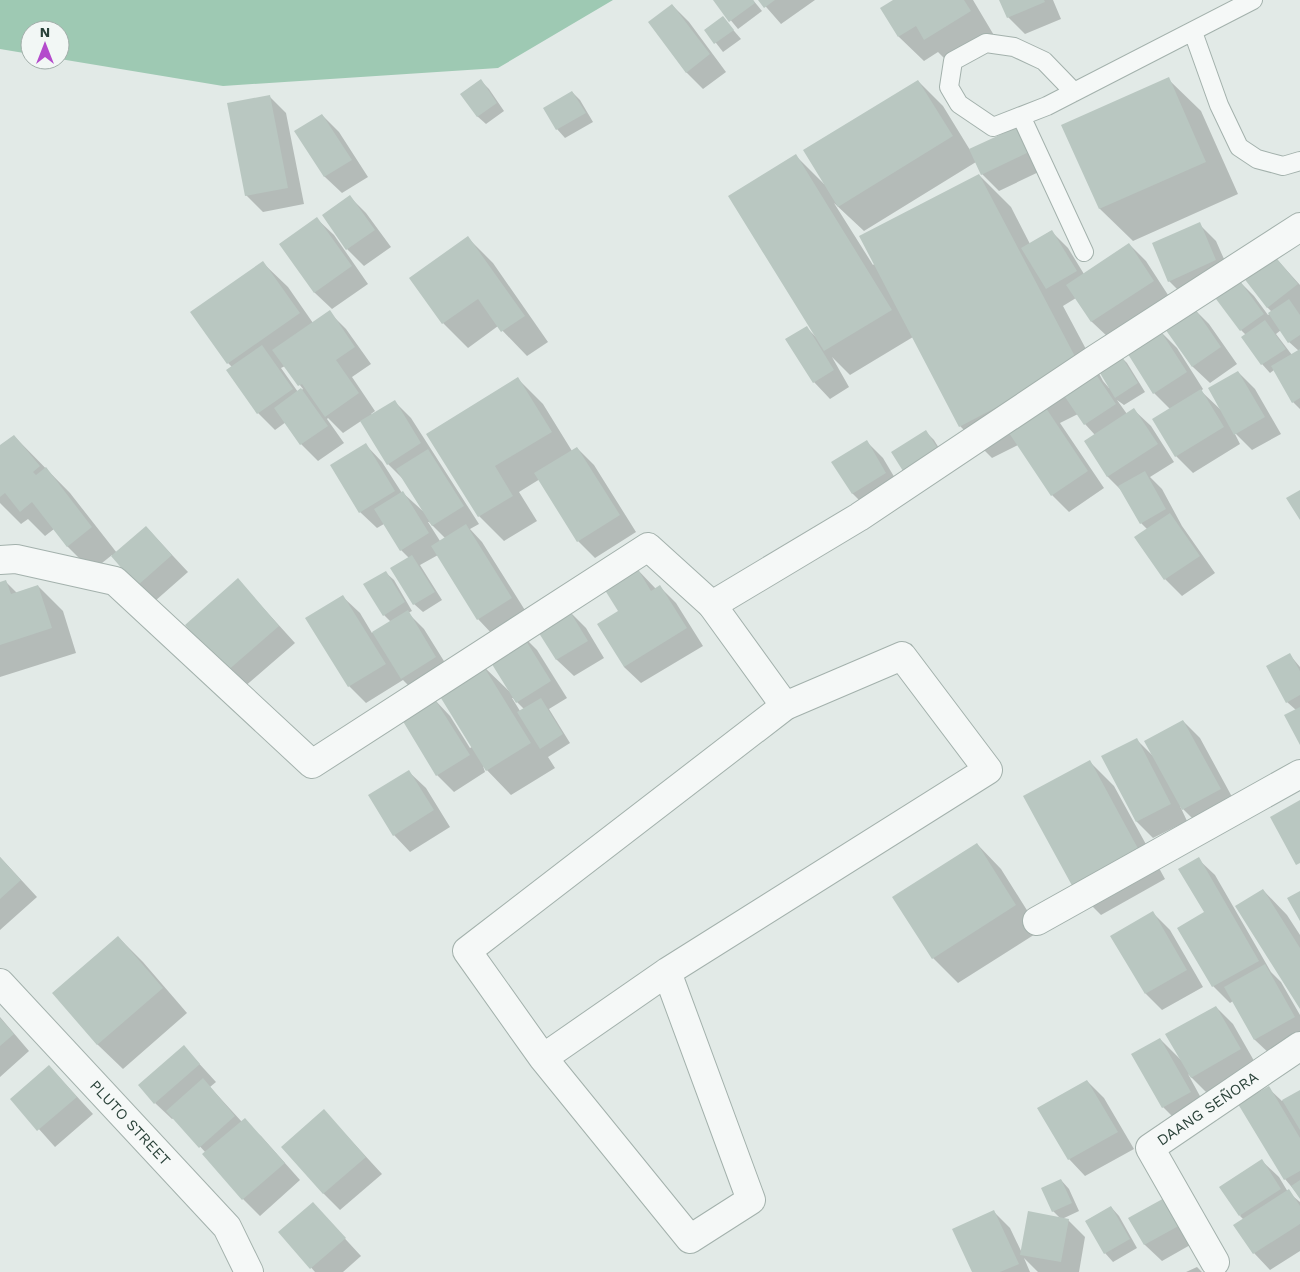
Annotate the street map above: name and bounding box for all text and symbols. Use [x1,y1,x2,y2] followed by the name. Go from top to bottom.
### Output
[20,20,70,70] north arrow
[40,24,50,40] text: N
[1154,1068,1262,1150] street label: DAANG SEÑORA
[86,1076,174,1169] street label: PLUTO STREET

